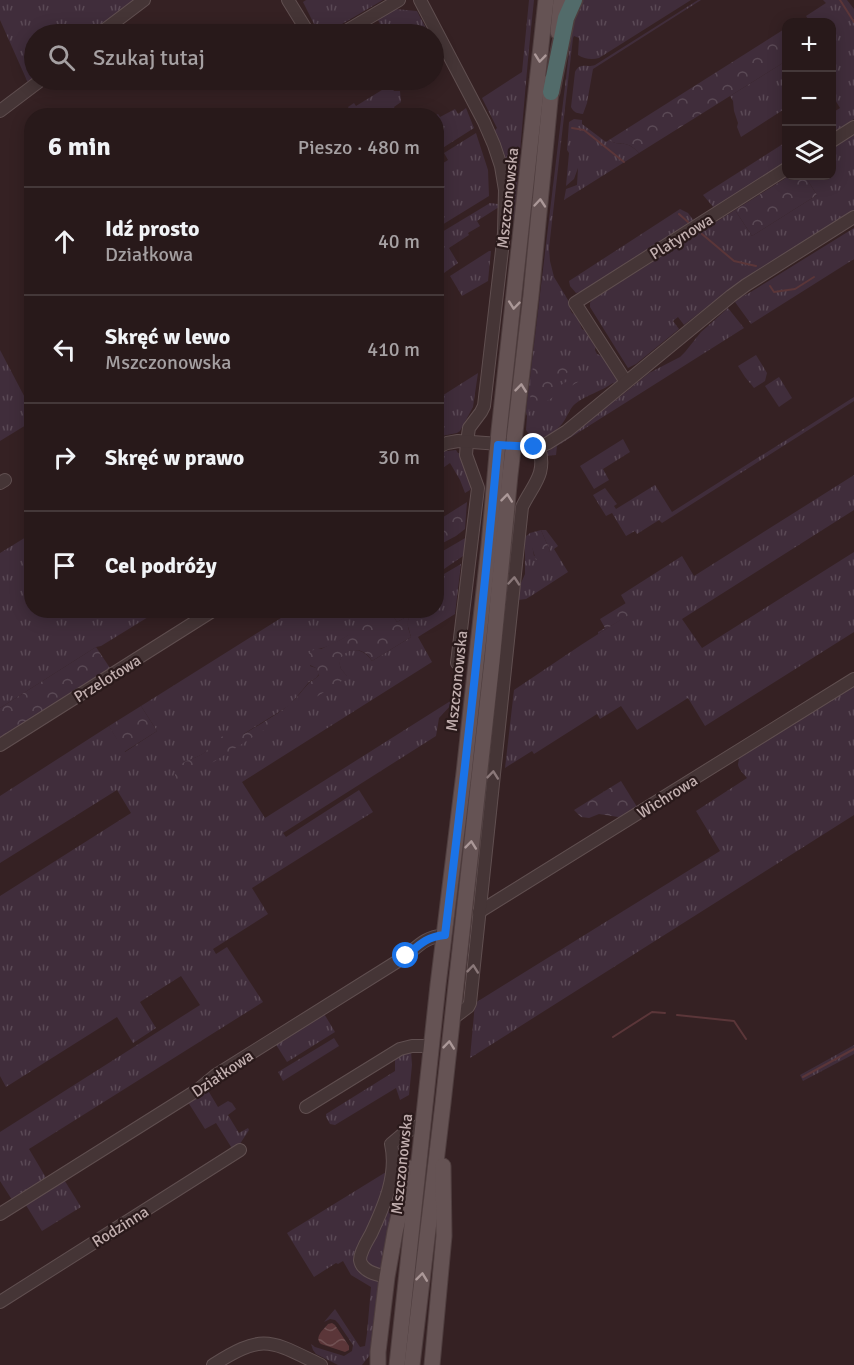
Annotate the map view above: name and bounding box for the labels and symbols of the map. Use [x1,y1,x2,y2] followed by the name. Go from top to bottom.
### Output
[534,54,547,63] one-way arrow
[493,147,523,249] street label: Mszczonowska
[533,198,546,207] one-way arrow
[646,209,717,264] street label: Platynowa
[508,300,520,309] one-way arrow
[514,383,527,392] one-way arrow
[520,433,546,459] route end
[500,494,513,503] one-way arrow
[507,577,520,586] one-way arrow
[442,630,472,732] street label: Mszczonowska
[70,650,145,707] street label: Przelotowa
[634,770,701,823] street label: Wichrowa
[487,771,499,780] one-way arrow
[464,840,477,849] one-way arrow
[392,942,418,968] route start
[466,965,479,974] one-way arrow
[443,1040,455,1050] one-way arrow
[188,1046,257,1102] street label: Działkowa
[387,1113,417,1215] street label: Mszczonowska
[88,1202,153,1252] street label: Rodzinna
[415,1273,428,1282] one-way arrow

